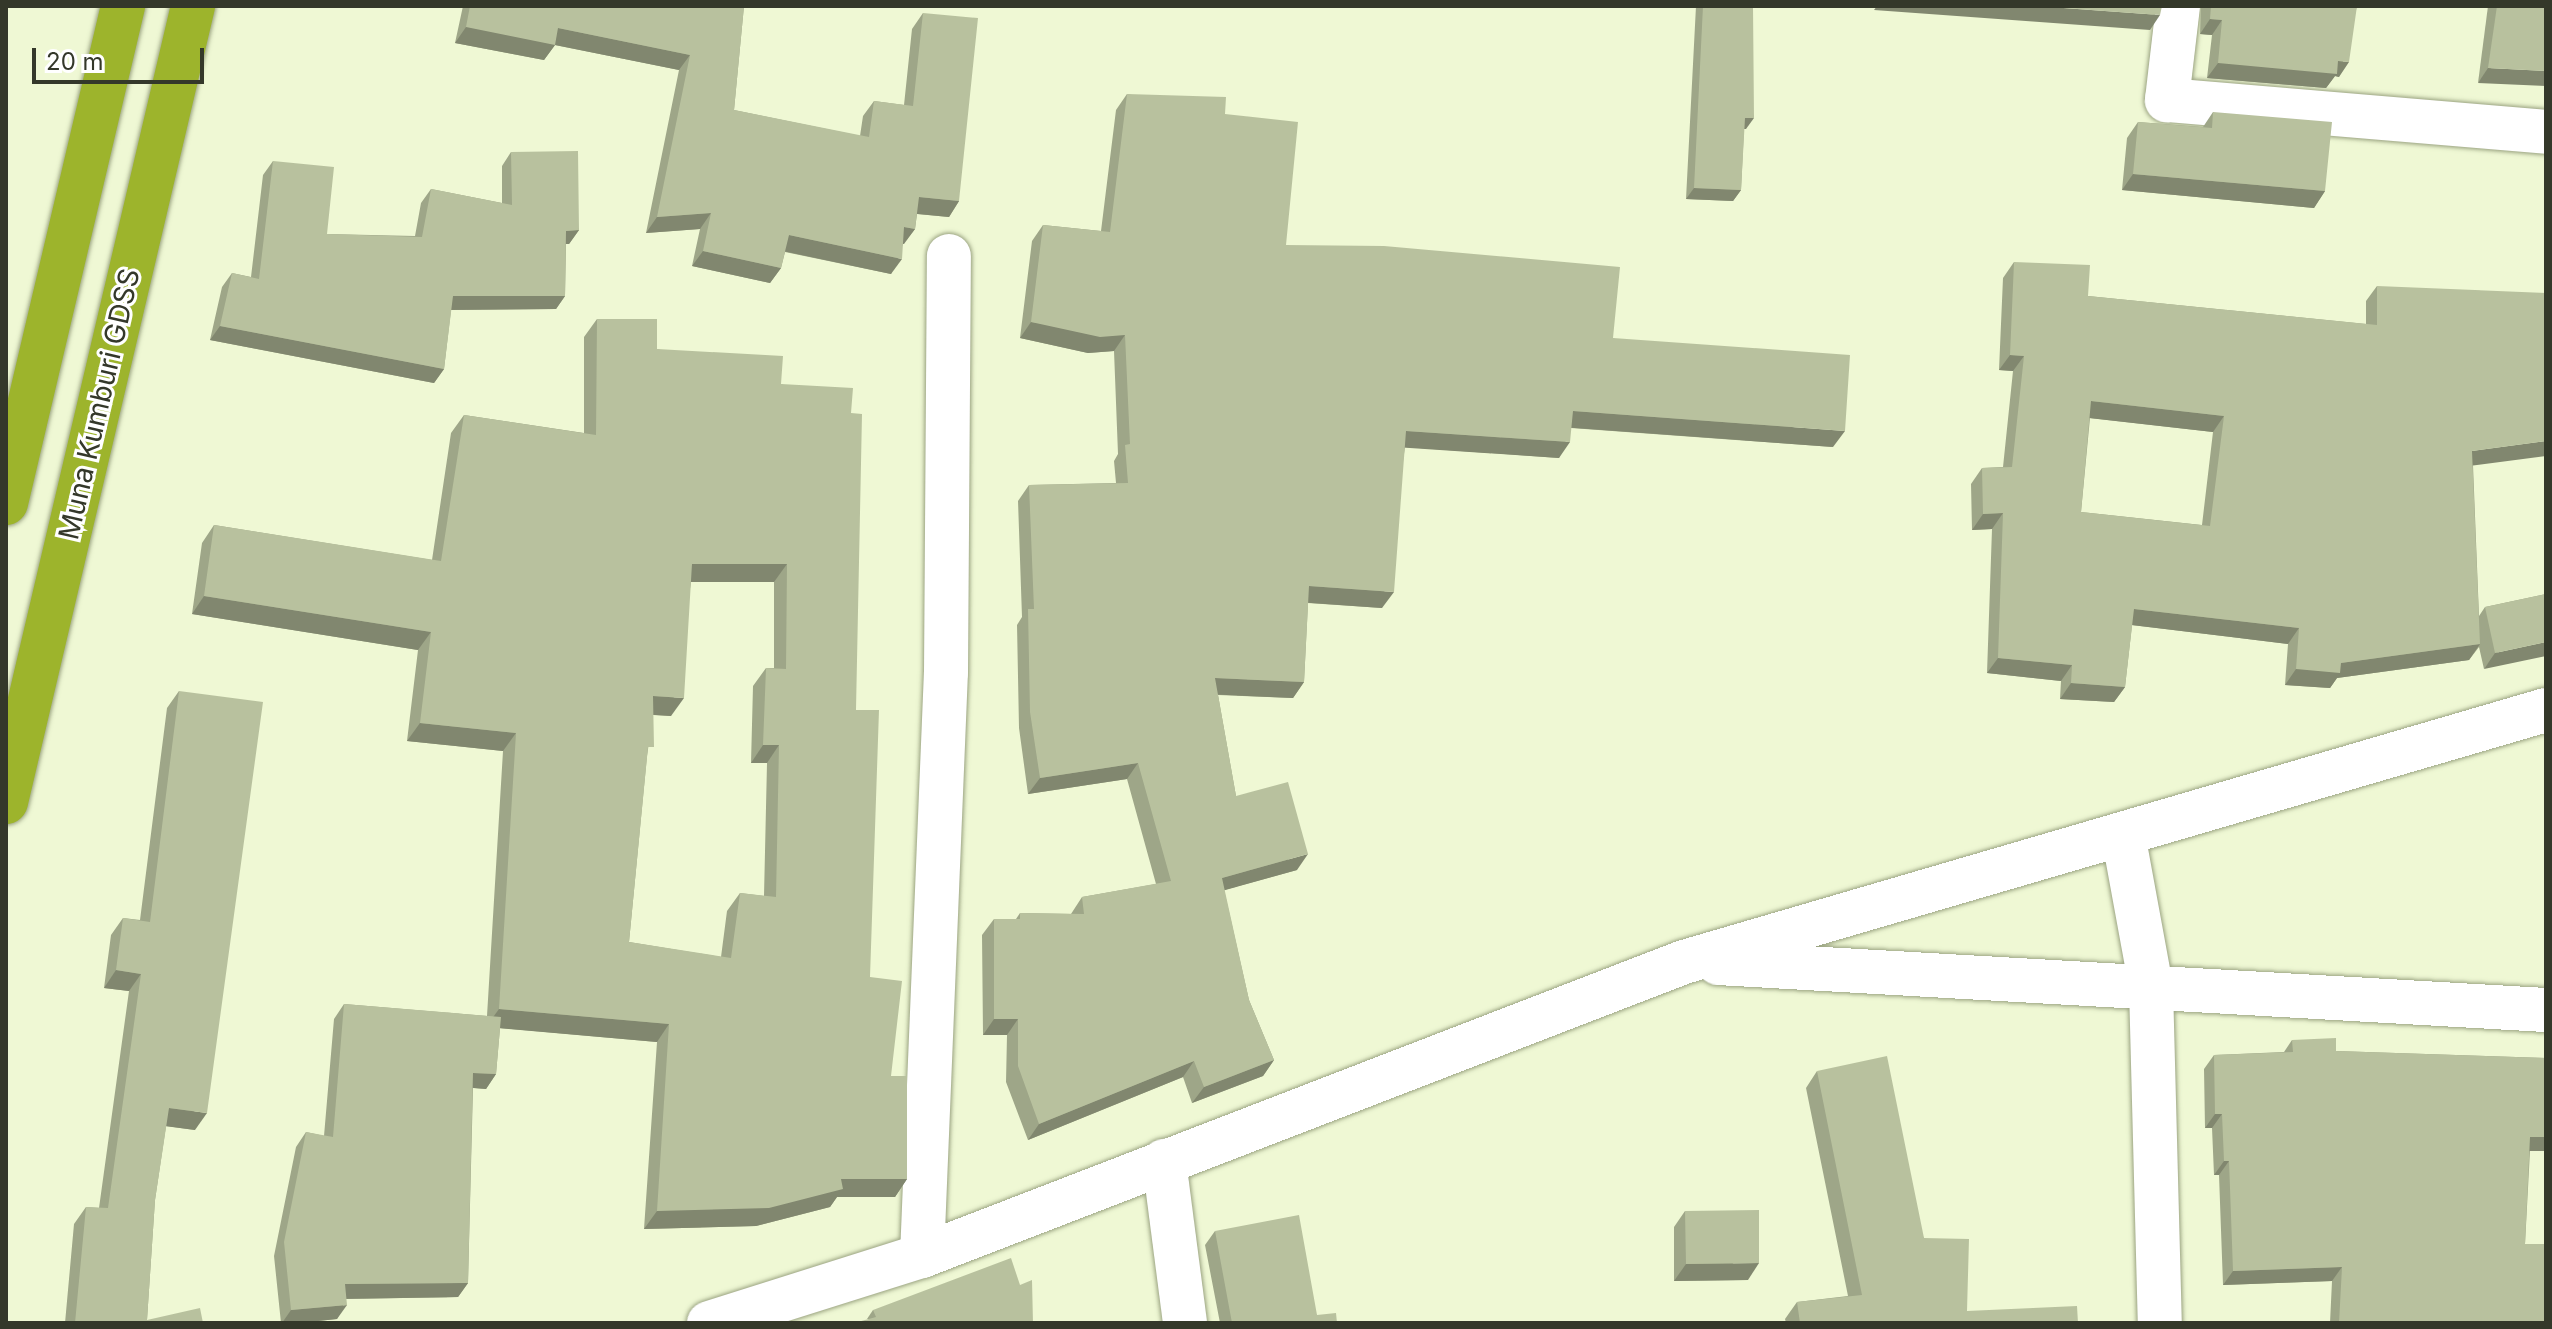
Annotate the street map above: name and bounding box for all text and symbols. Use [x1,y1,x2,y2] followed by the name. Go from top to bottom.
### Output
[36,32,208,82] scale bar
[46,47,104,76] text: 20 m
[51,265,147,543] street label: Muna Kumburi GDSS

